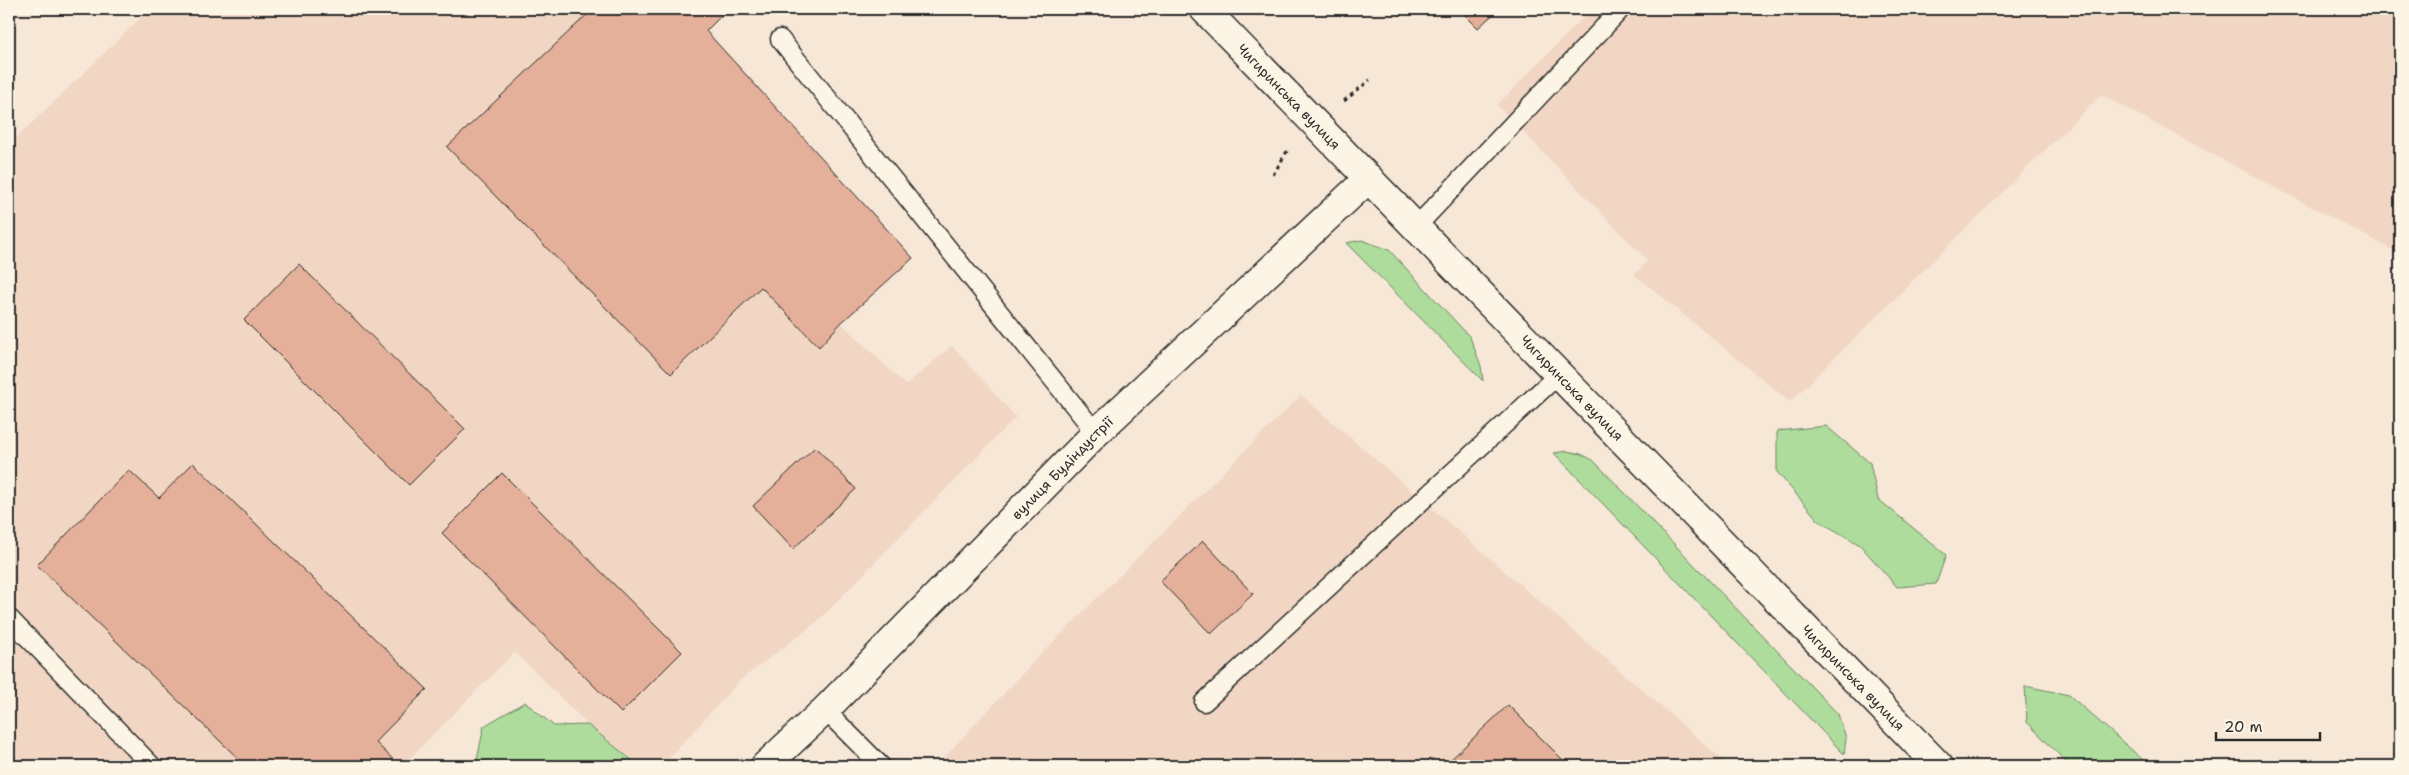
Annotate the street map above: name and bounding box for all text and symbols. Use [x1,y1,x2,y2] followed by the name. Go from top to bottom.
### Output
[1233,40,1345,153] street label: Чигиринська вулиця
[1516,331,1627,445] street label: Чигиринська вулиця
[1008,412,1118,523] street label: вулиця Будіндустрії
[1798,621,1909,734] street label: Чигиринська вулиця
[2216,710,2320,742] scale bar
[2224,717,2263,737] text: 20 m

